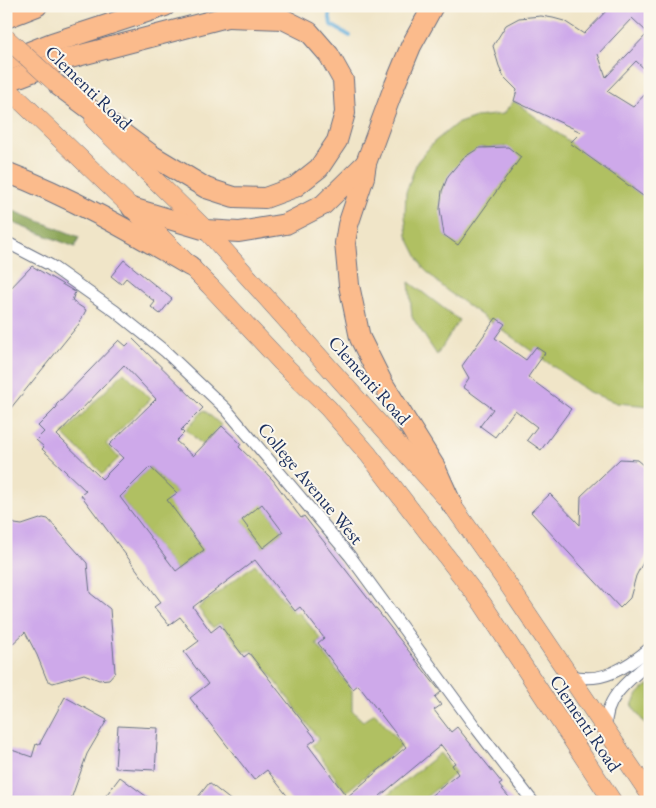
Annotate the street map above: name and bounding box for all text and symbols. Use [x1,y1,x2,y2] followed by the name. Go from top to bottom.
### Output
[40,40,138,135] street label: Clementi Road
[323,330,417,431] street label: Clementi Road
[252,417,369,550] street label: College Avenue West
[544,670,627,777] street label: Clementi Road

